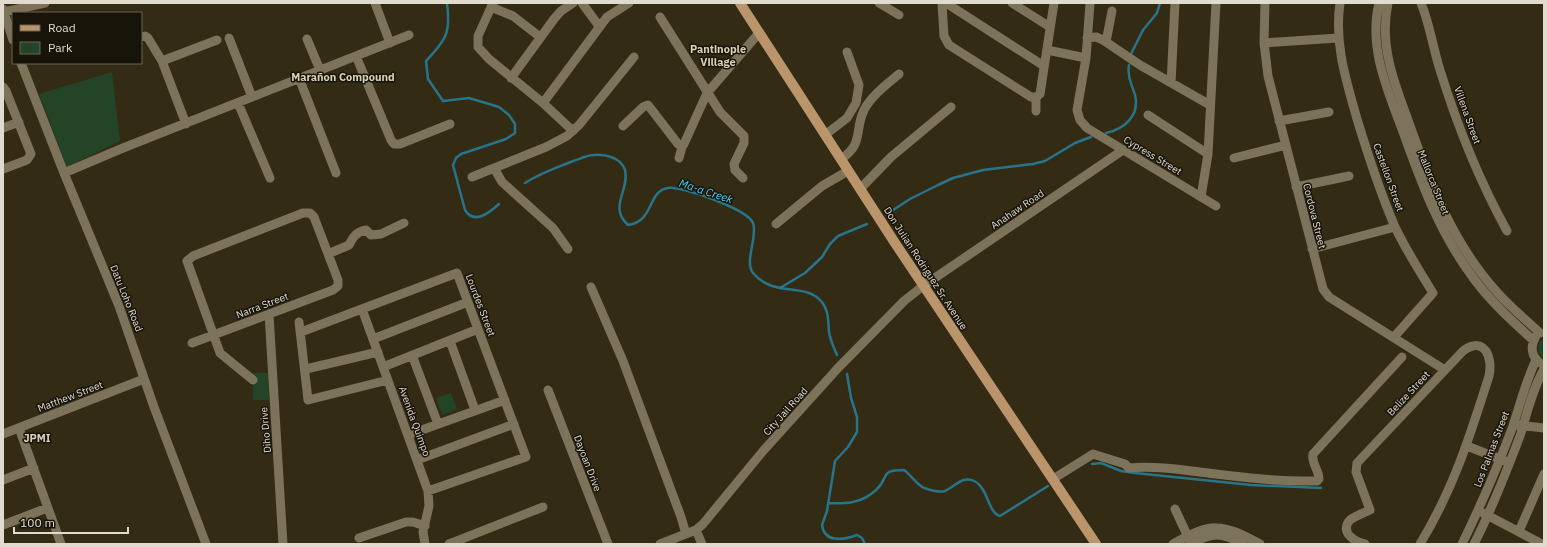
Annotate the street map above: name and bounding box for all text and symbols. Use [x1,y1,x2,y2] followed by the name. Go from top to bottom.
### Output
[12,12,142,64] legend
[48,20,76,35] text: Road
[48,40,73,55] text: Park
[690,42,746,69] district label: Pantinople Village
[291,70,395,84] district label: Marañon Compound
[1451,85,1484,146] street label: Villena Street
[1121,133,1185,178] street label: Cypress Street
[1370,141,1407,214] street label: Castellon Street
[1415,148,1453,217] street label: Mallorca Street
[677,176,735,206] water label: Ma-a Creek
[1300,182,1329,251] street label: Cordova Street
[988,187,1046,232] street label: Anahaw Road
[881,204,971,333] street label: Don Julian Rodriguez Sr. Avenue
[107,263,146,333] street label: Datu Loho Road
[463,272,499,339] street label: Lourdes Street
[234,289,291,321] street label: Narra Street
[1384,368,1433,419] street label: Belize Street
[36,378,105,415] street label: Matthew Street
[396,384,433,458] street label: Avenida Quimpo
[760,384,810,438] street label: City Jail Road
[257,406,274,453] street label: Diho Drive
[1471,409,1512,489] street label: Los Palmas Street
[23,431,51,445] district label: JPMI
[571,433,604,494] street label: Dayoan Drive
[14,509,128,535] scale bar
[20,515,55,530] text: 100 m

